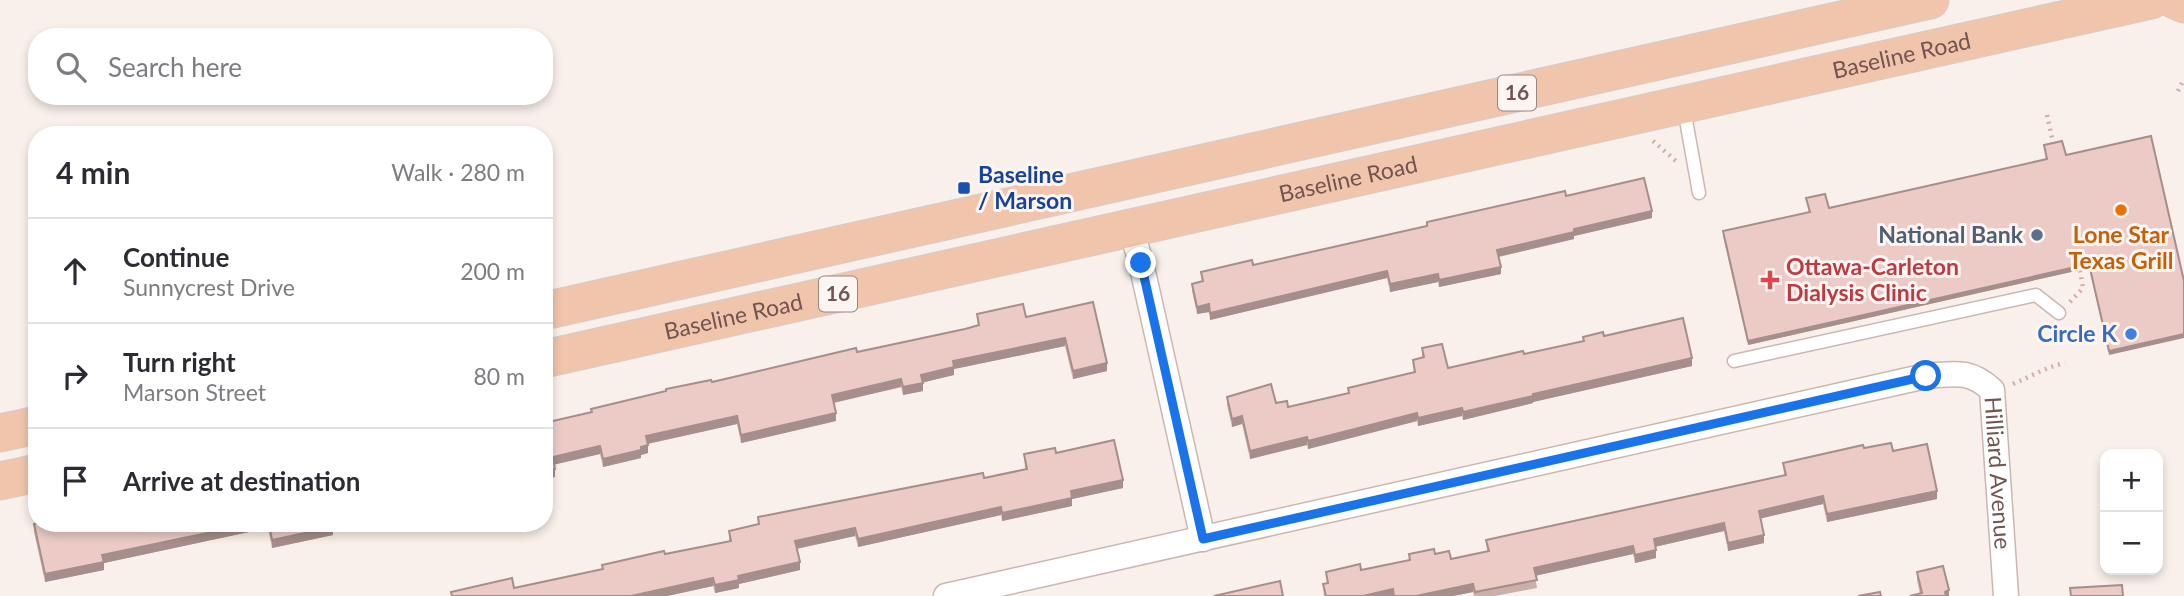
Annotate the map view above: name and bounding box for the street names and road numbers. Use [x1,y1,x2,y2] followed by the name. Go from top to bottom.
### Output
[1829,26,1973,84] street label: Baseline Road
[1498,76,1536,110] road number: 16
[1276,149,1420,207] street label: Baseline Road
[819,276,857,312] road number: 16
[661,287,805,345] street label: Baseline Road
[1979,396,2018,550] street label: Hilliard Avenue

